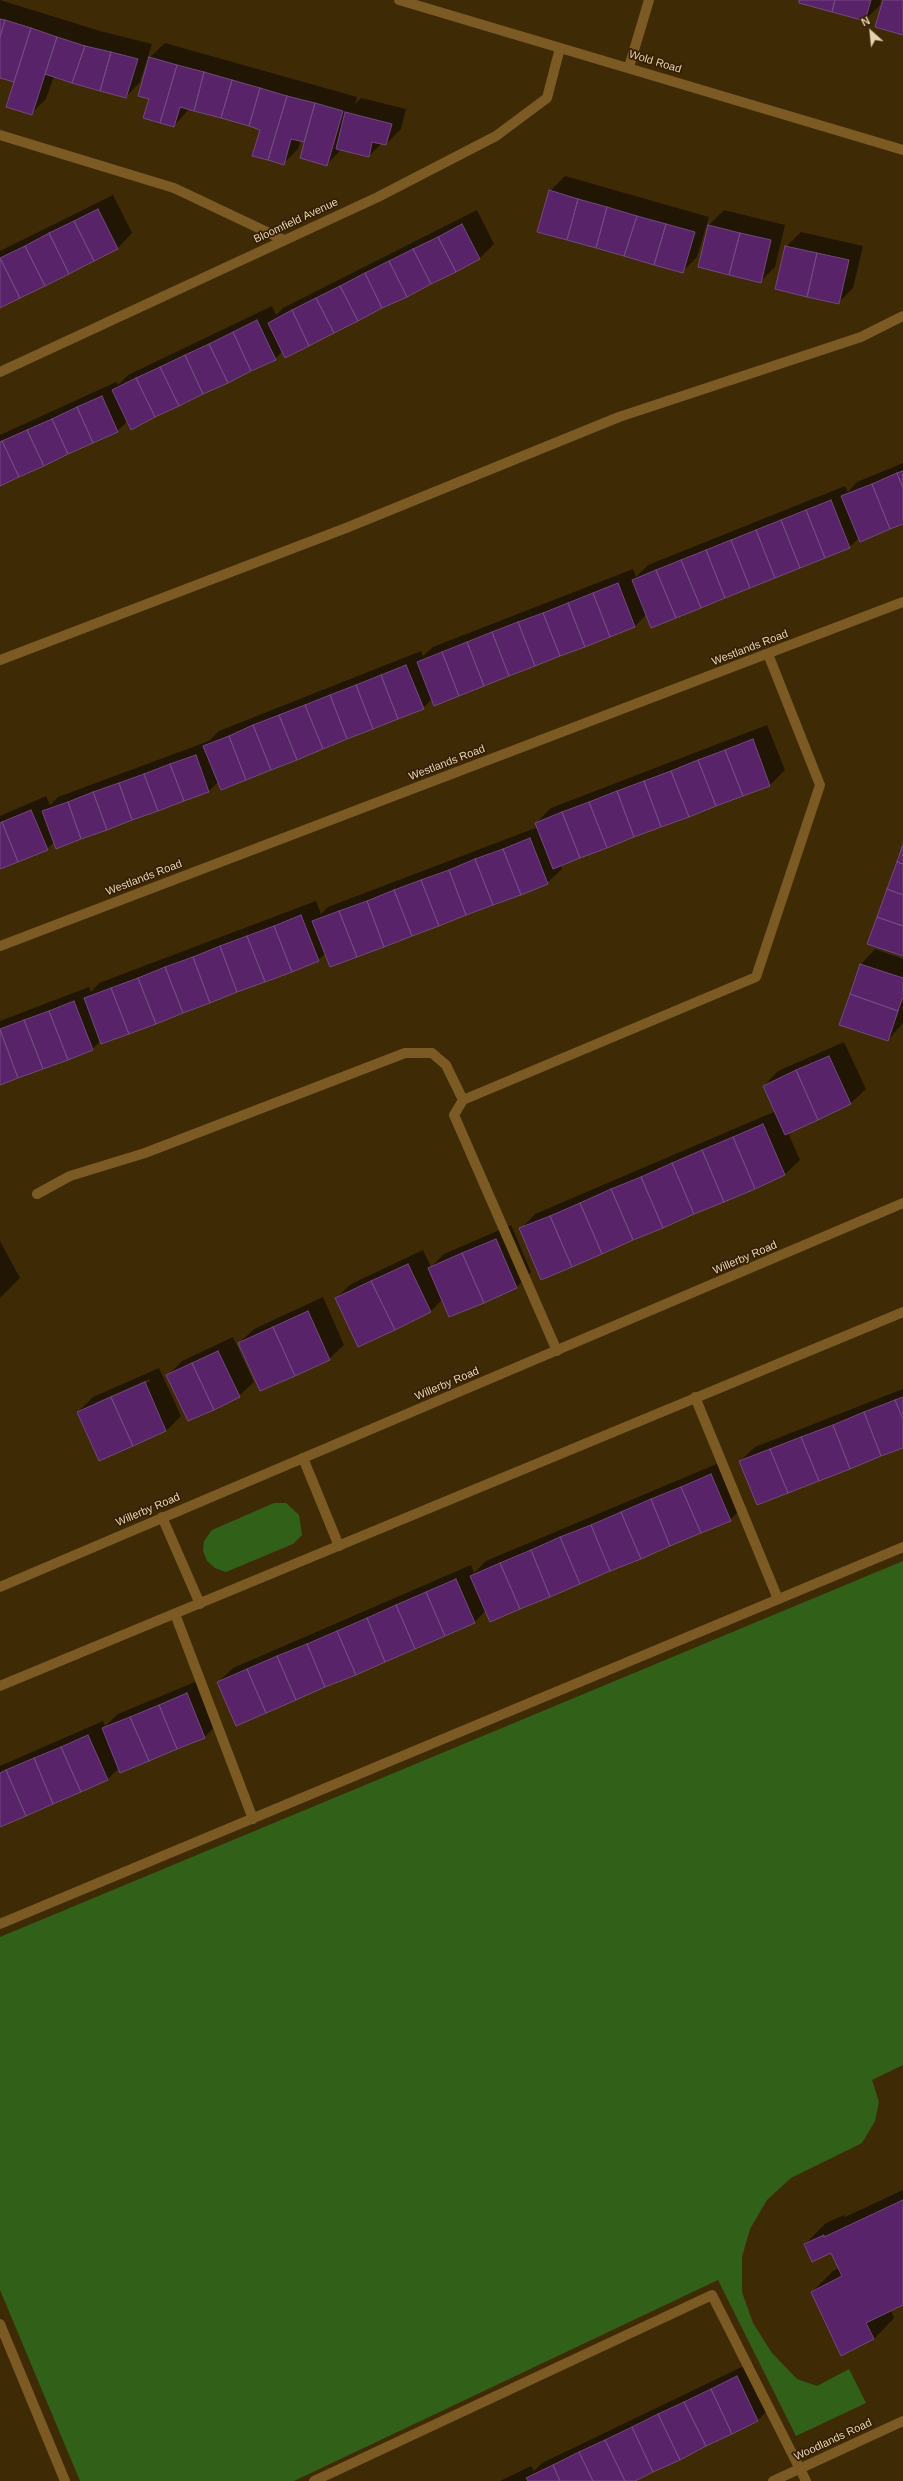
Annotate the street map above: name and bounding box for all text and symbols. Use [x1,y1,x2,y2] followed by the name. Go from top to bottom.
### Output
[851,12,891,52] north arrow
[859,14,872,28] text: N
[627,48,683,76] street label: Wold Road
[252,196,340,246] street label: Bloomfield Avenue
[710,627,790,669] street label: Westlands Road
[407,742,487,784] street label: Westlands Road
[104,857,184,899] street label: Westlands Road
[711,1239,779,1277] street label: Willerby Road
[413,1365,481,1403] street label: Willerby Road
[114,1491,182,1529] street label: Willerby Road
[792,2416,874,2464] street label: Woodlands Road

